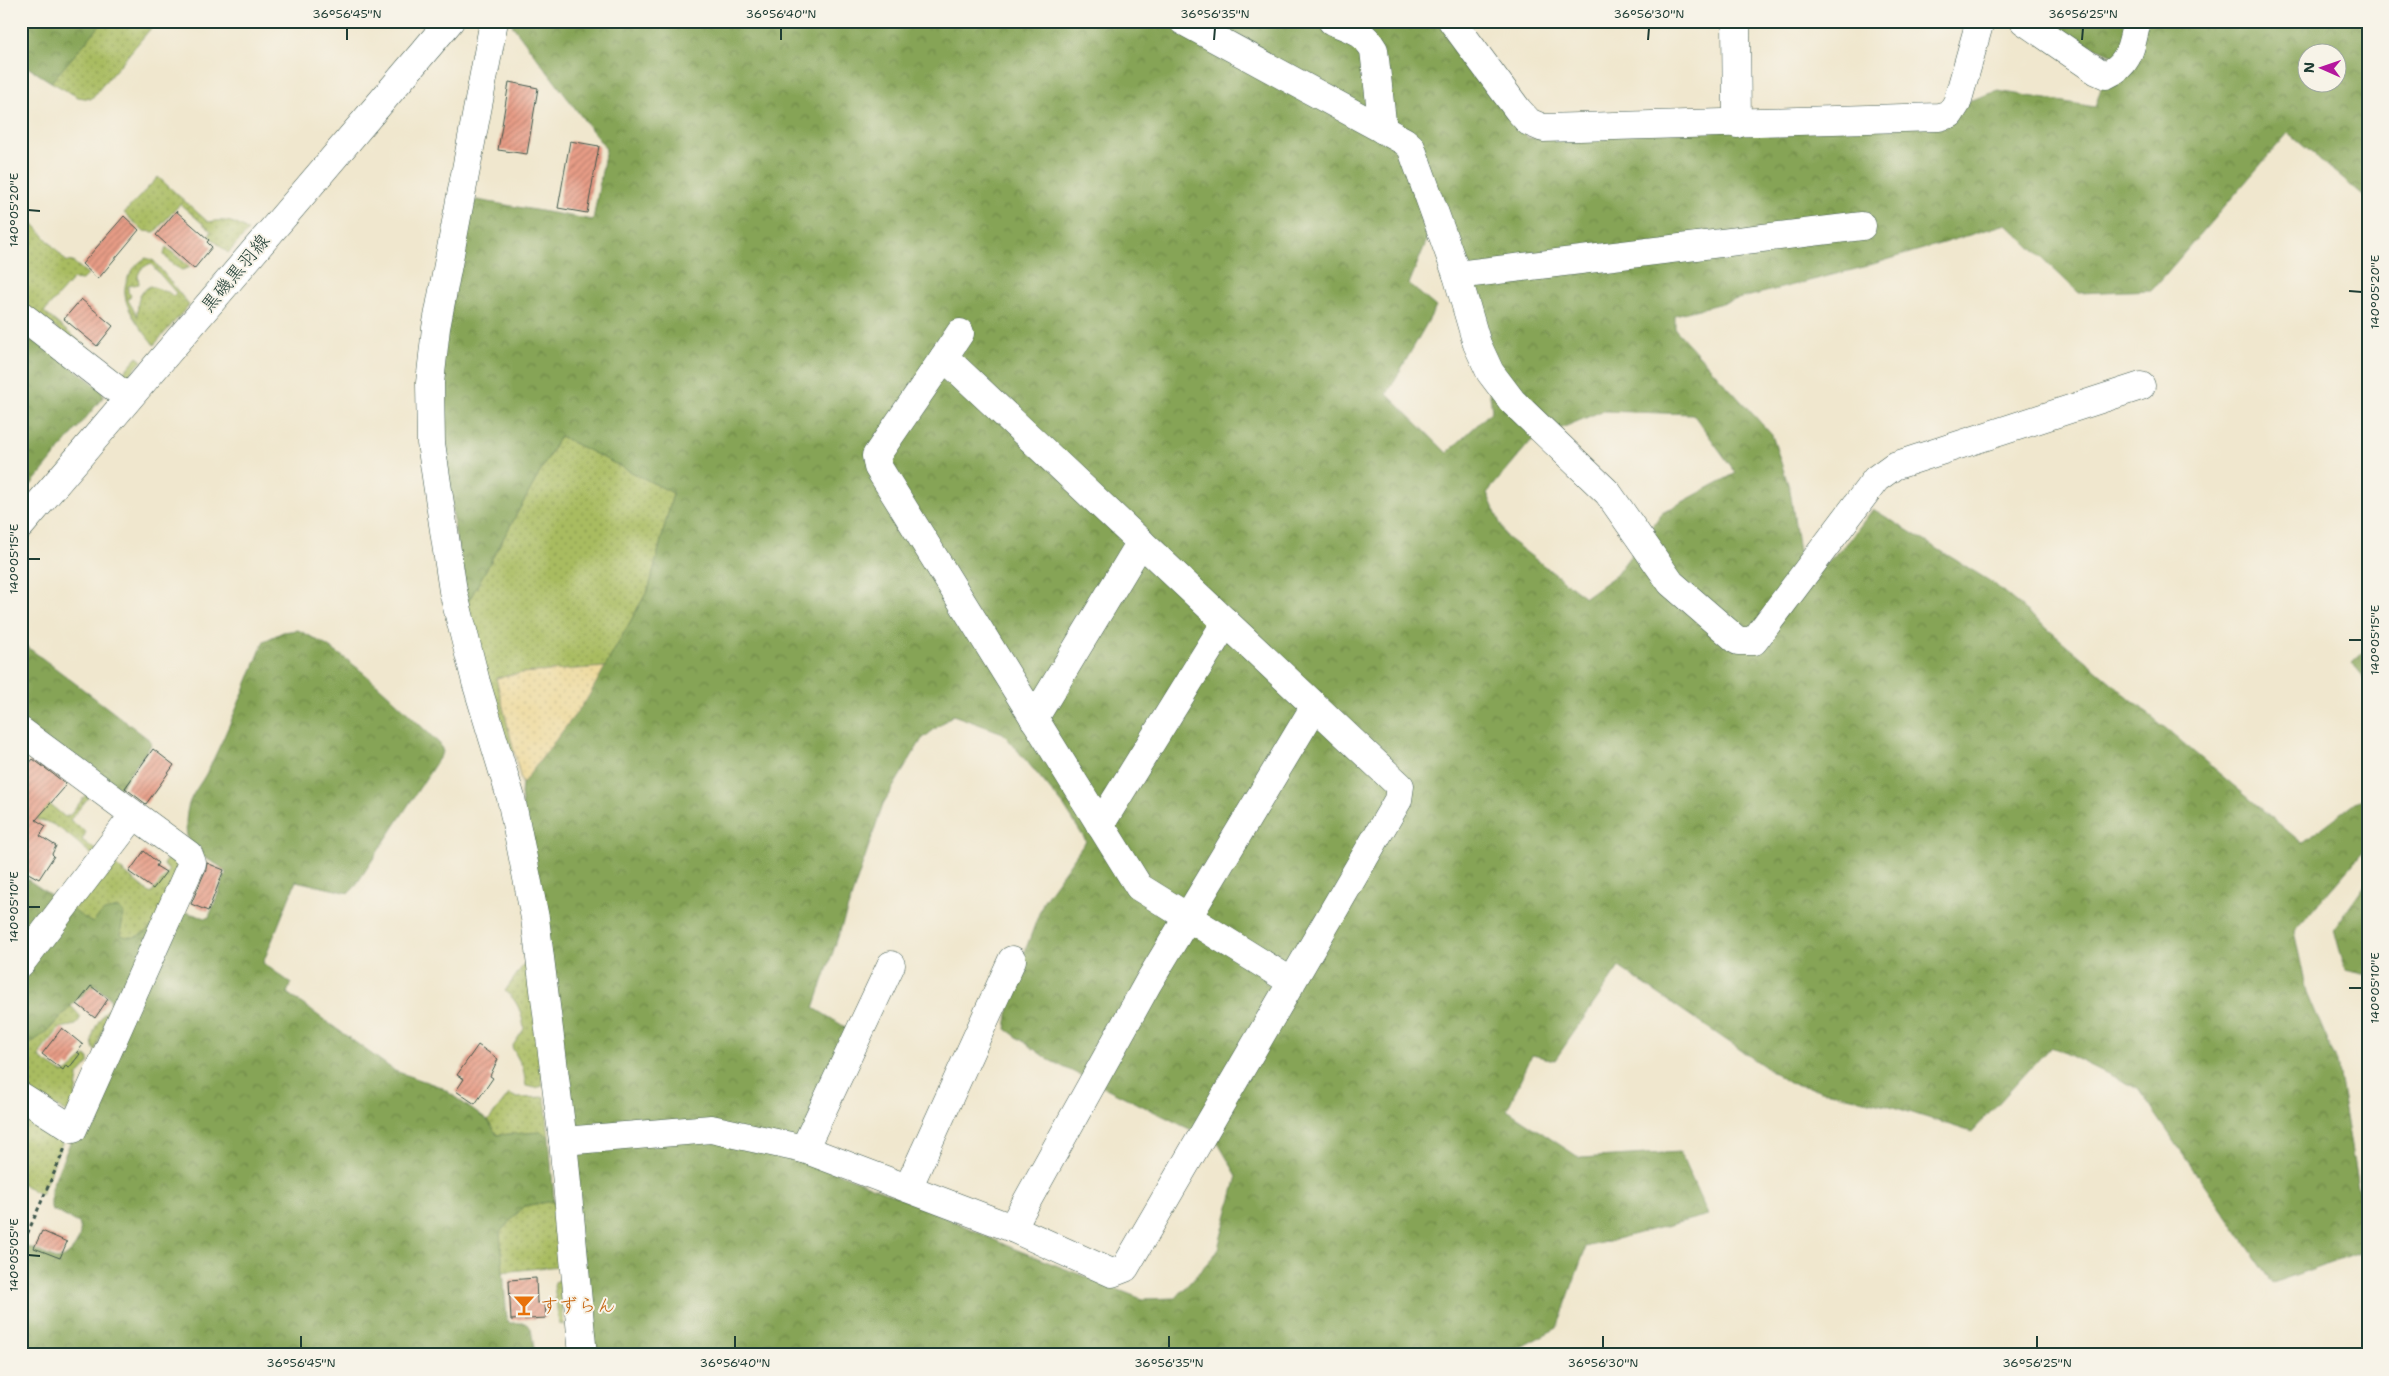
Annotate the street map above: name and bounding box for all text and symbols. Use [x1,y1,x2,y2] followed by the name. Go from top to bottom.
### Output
[312,6,382,22] text: 36°56'45"N
[746,6,816,22] text: 36°56'40"N
[1180,6,1250,22] text: 36°56'35"N
[1614,6,1684,22] text: 36°56'30"N
[2048,6,2118,22] text: 36°56'25"N
[2296,42,2346,92] north arrow
[2300,62,2318,73] text: N
[6,173,22,247] text: 140°05'20"E
[195,229,275,317] street label: 黒磯黒羽線
[2367,255,2383,329] text: 140°05'20"E
[6,524,22,594] text: 140°05'15"E
[2367,605,2383,675] text: 140°05'15"E
[6,871,22,943] text: 140°05'10"E
[2367,952,2383,1024] text: 140°05'10"E
[6,1218,22,1292] text: 140°05'05"E
[511,1292,537,1318] bar icon: すずらん
[540,1293,616,1318] place label: すずらん
[266,1355,336,1371] text: 36°56'45"N
[700,1355,770,1371] text: 36°56'40"N
[1134,1355,1204,1371] text: 36°56'35"N
[1568,1355,1638,1371] text: 36°56'30"N
[2002,1355,2072,1371] text: 36°56'25"N

